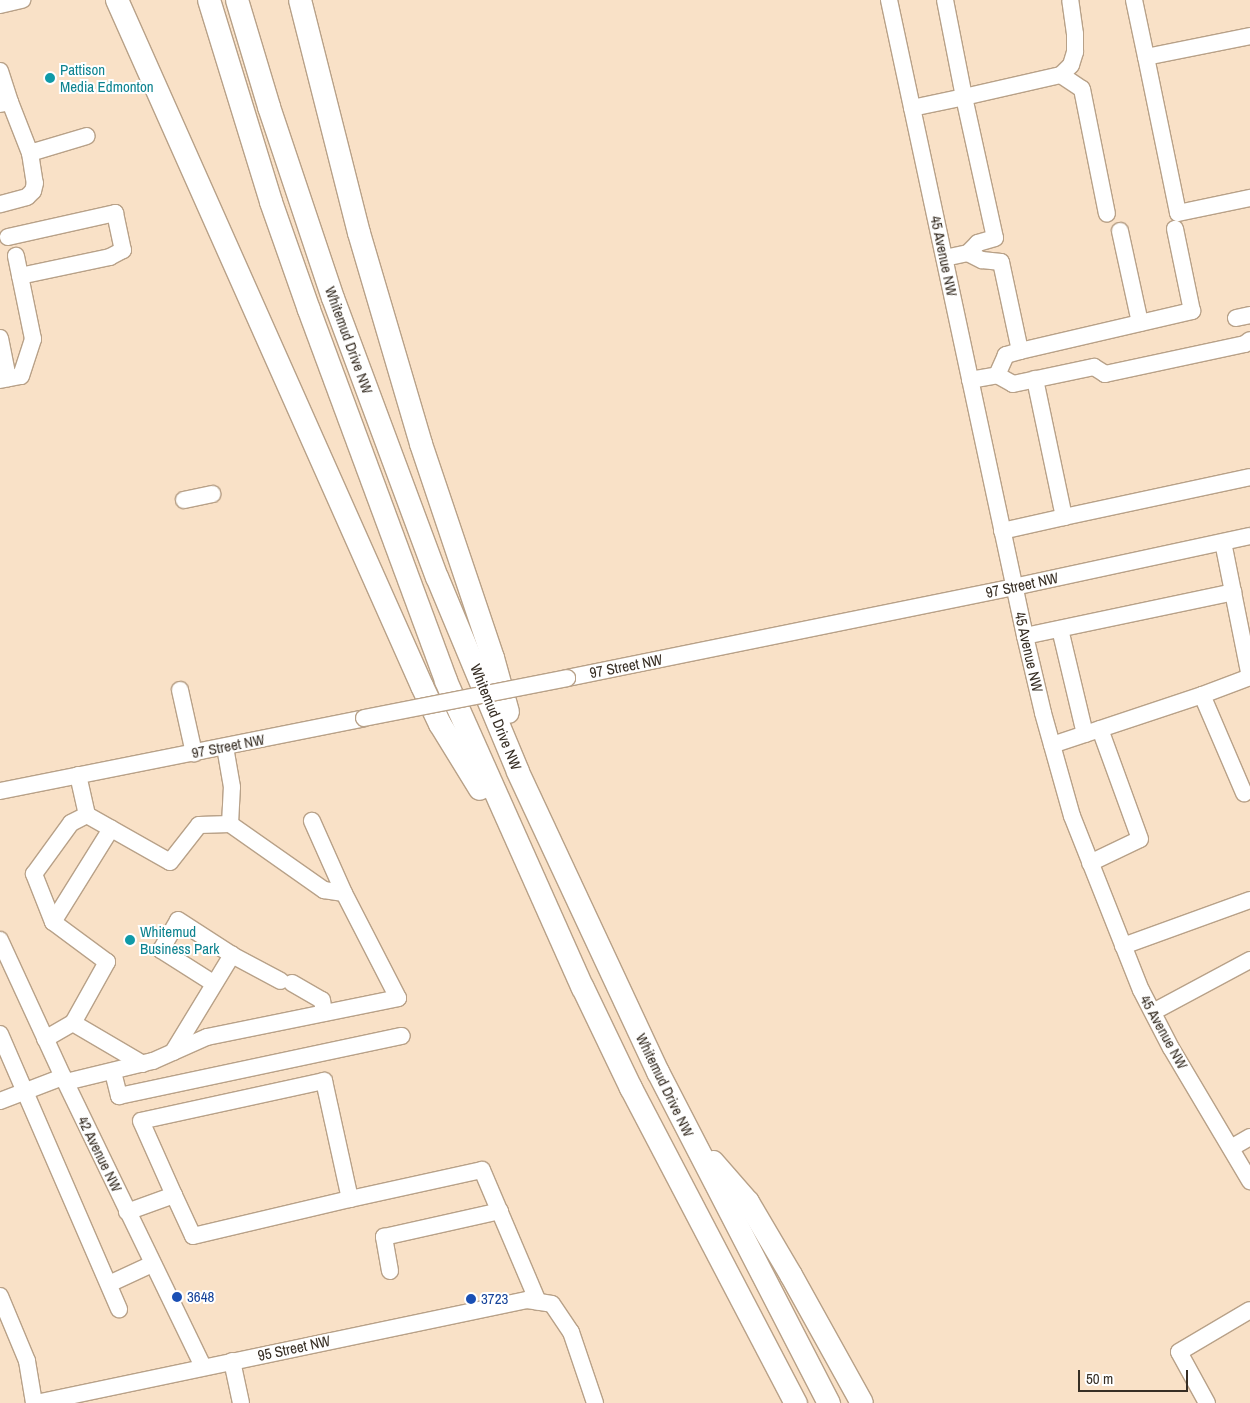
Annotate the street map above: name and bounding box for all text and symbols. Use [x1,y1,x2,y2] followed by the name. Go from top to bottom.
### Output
[60,60,154,95] place label: Pattison Media Edmonton
[44,72,56,84] marker: Pattison Media Edmonton
[927,214,961,298] street label: 45 Avenue NW
[321,284,377,396] street label: Whitemud Drive NW
[984,569,1060,601] street label: 97 Street NW
[1011,610,1047,694] street label: 45 Avenue NW
[588,650,664,682] street label: 97 Street NW
[467,661,525,773] street label: Whitemud Drive NW
[190,730,266,762] street label: 97 Street NW
[140,922,219,957] place label: Whitemud Business Park
[124,934,136,946] marker: Whitemud Business Park
[1136,992,1192,1072] street label: 45 Avenue NW
[632,1030,698,1140] street label: Whitemud Drive NW
[74,1113,126,1195] street label: 42 Avenue NW
[187,1288,214,1306] place label: 3648
[481,1290,508,1308] place label: 3723
[171,1291,183,1303] marker: 3648
[465,1293,477,1305] marker: 3723
[256,1332,332,1364] street label: 95 Street NW
[1080,1360,1190,1392] scale bar
[1086,1368,1113,1389] text: 50 m

